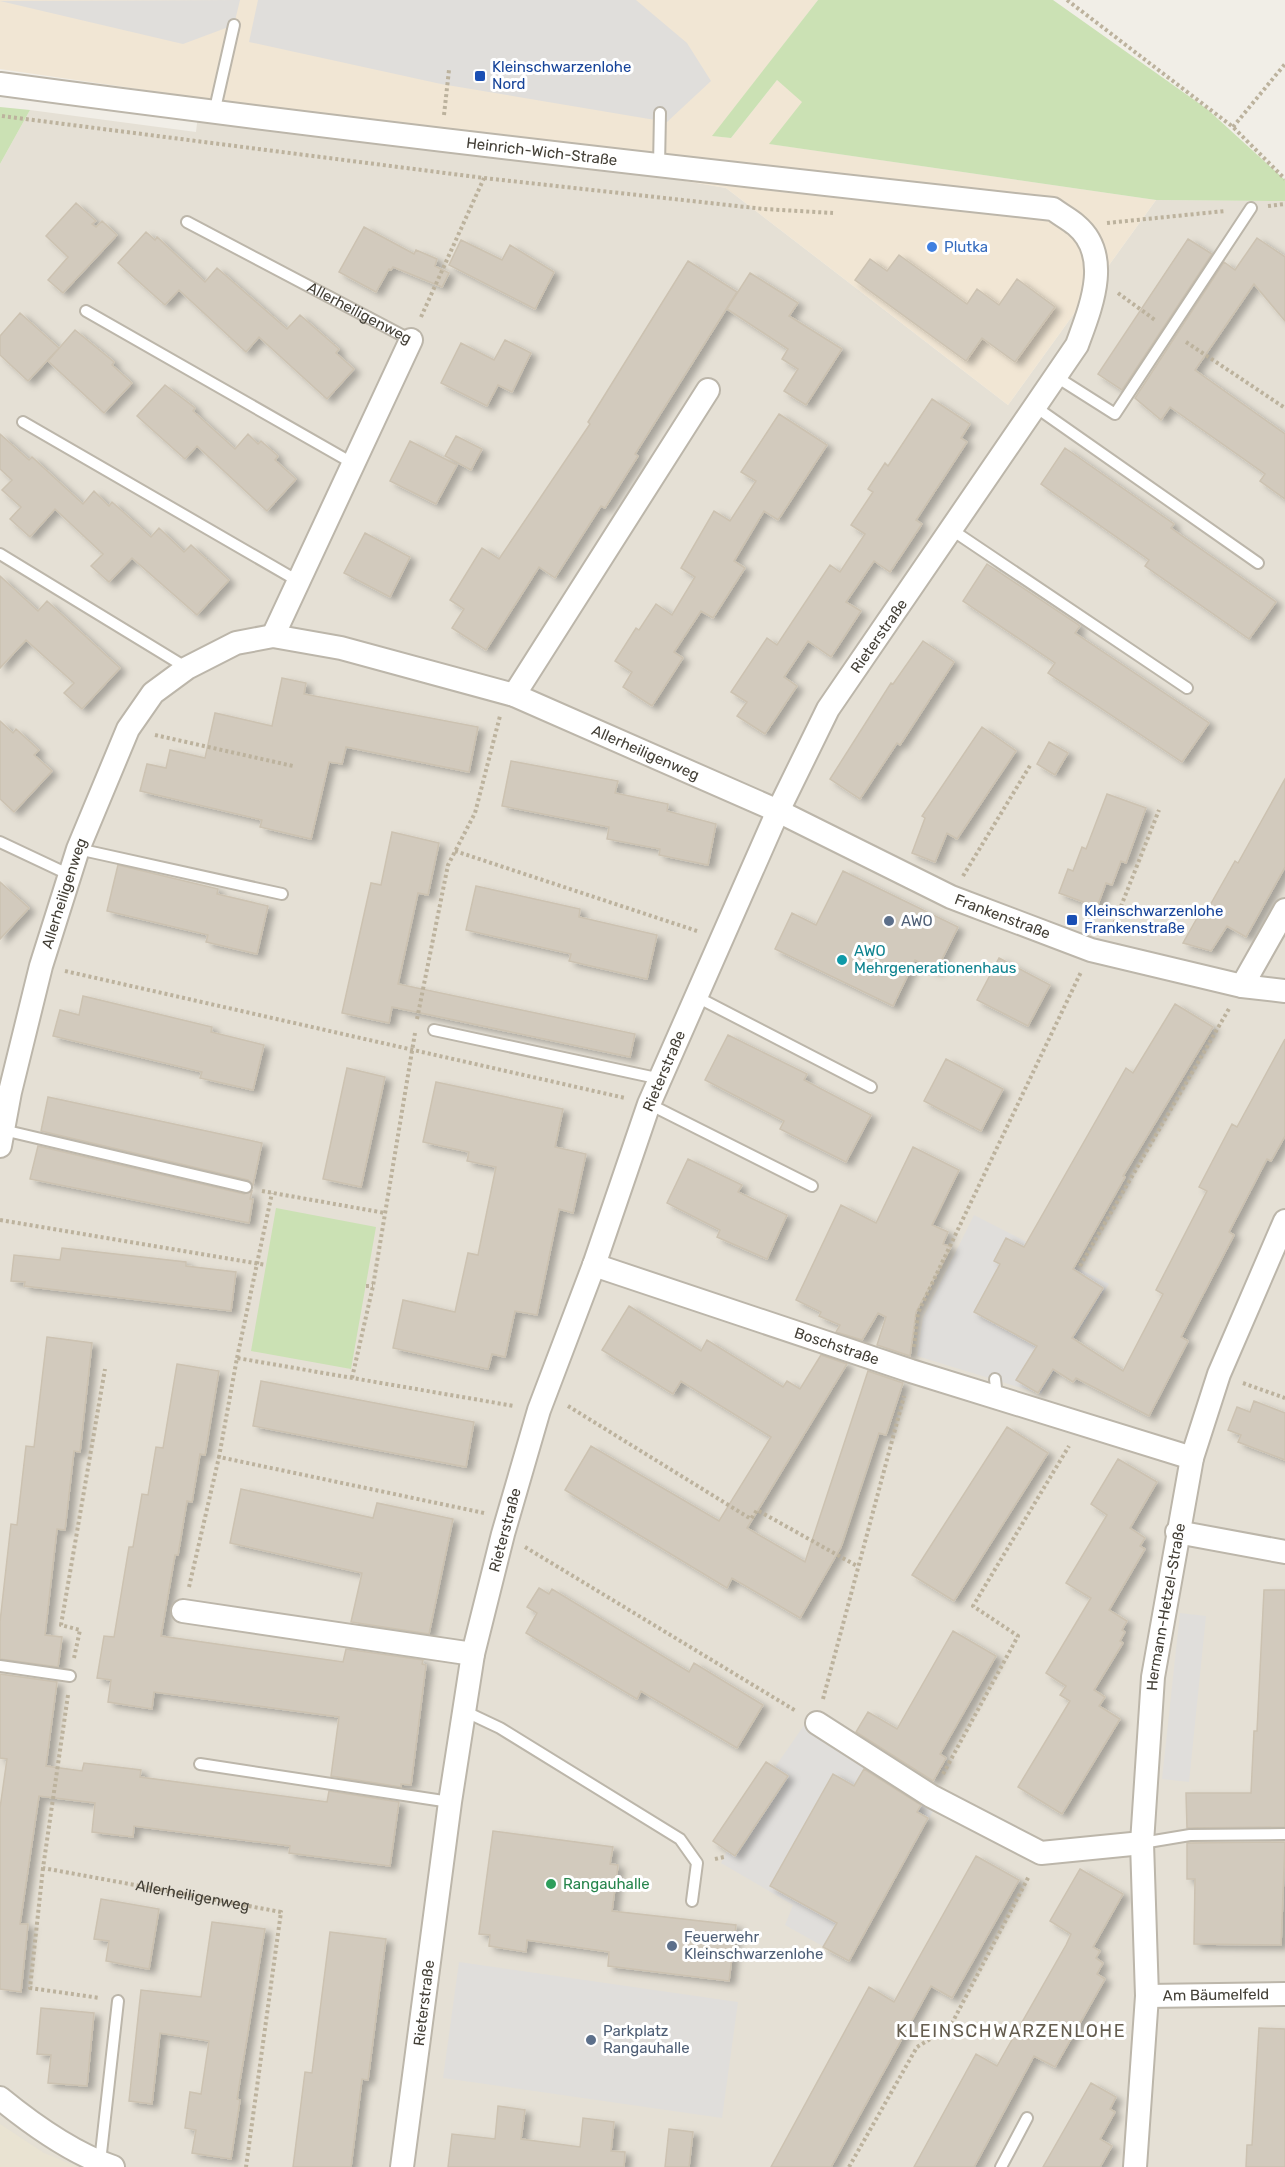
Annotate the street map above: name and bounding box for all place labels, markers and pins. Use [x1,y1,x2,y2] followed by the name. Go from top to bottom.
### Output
[492,58,631,93] place label: Kleinschwarzenlohe Nord
[473,69,487,83] marker: Kleinschwarzenlohe Nord
[944,238,988,256] place label: Plutka
[925,240,939,254] marker: Plutka
[1084,902,1223,937] place label: Kleinschwarzenlohe Frankenstraße
[901,912,933,930] place label: AWO
[1065,913,1079,927] marker: Kleinschwarzenlohe Frankenstraße
[882,914,896,928] marker: AWO
[854,942,1017,977] place label: AWO Mehrgenerationenhaus
[835,953,849,967] marker: AWO Mehrgenerationenhaus
[563,1875,650,1893] place label: Rangauhalle
[544,1877,558,1891] marker: Rangauhalle
[684,1928,823,1963] place label: Feuerwehr Kleinschwarzenlohe
[665,1939,679,1953] marker: Feuerwehr Kleinschwarzenlohe
[603,2022,690,2057] place label: Parkplatz Rangauhalle
[584,2033,598,2047] marker: Parkplatz Rangauhalle

